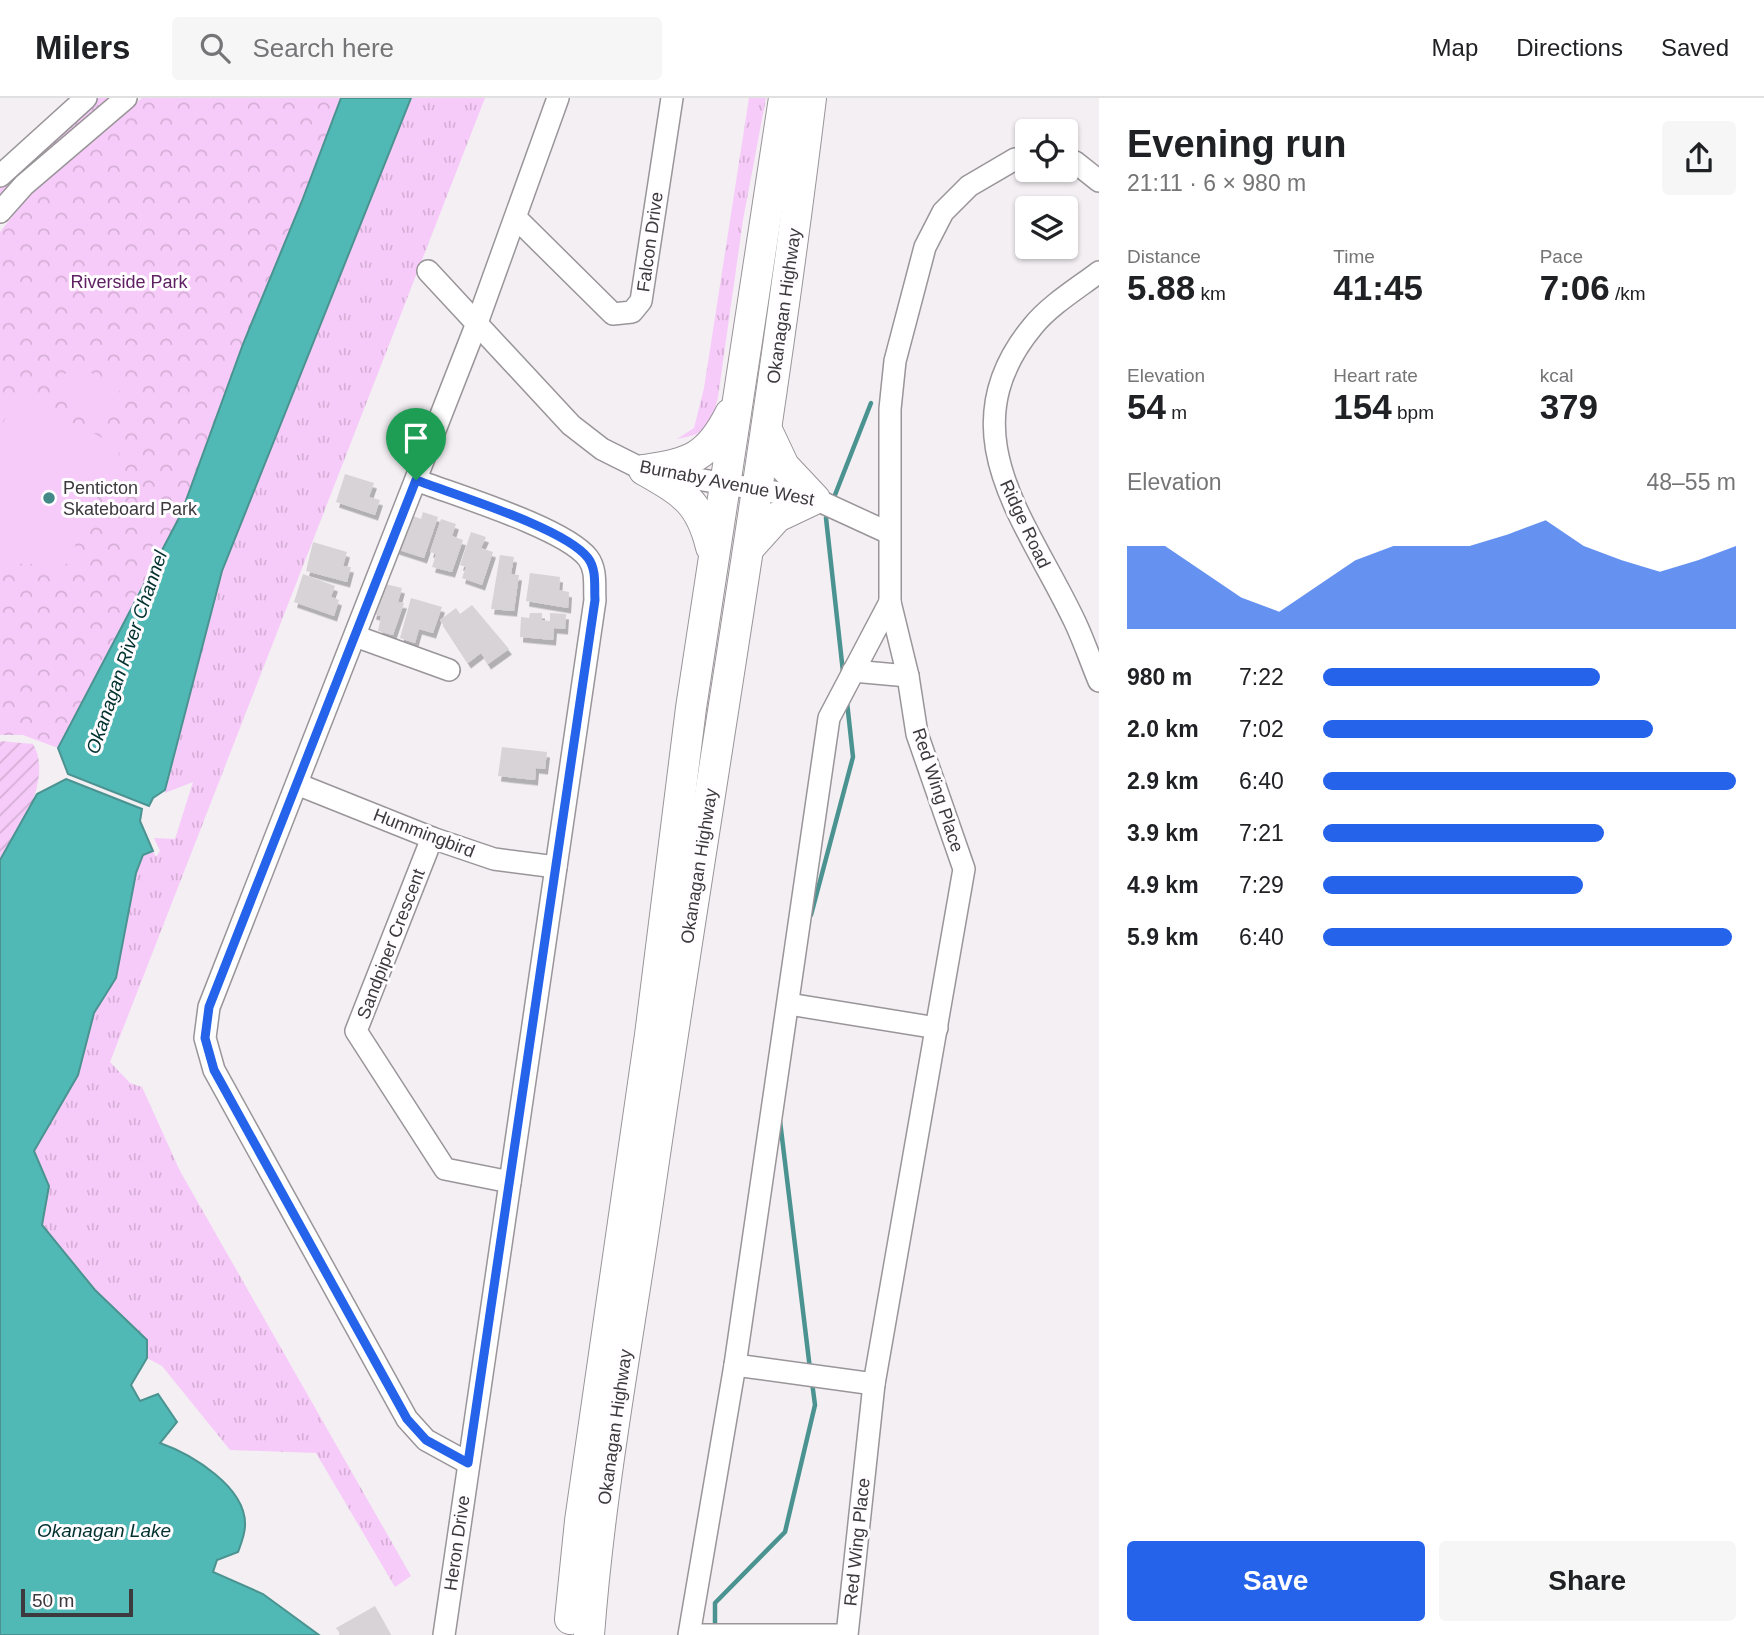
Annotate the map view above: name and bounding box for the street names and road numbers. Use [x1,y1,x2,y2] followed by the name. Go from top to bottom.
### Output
[633,191,667,293] street label: Falcon Drive
[763,227,805,385] street label: Okanagan Highway
[638,456,816,510] street label: Burnaby Avenue West
[996,477,1054,571] street label: Ridge Road
[909,726,967,854] street label: Red Wing Place
[677,787,721,945] street label: Okanagan Highway
[370,804,478,862] street label: Hummingbird
[353,866,429,1022] street label: Sandpiper Crescent
[594,1348,636,1506] street label: Okanagan Highway
[840,1477,874,1607] street label: Red Wing Place
[440,1494,474,1592] street label: Heron Drive

